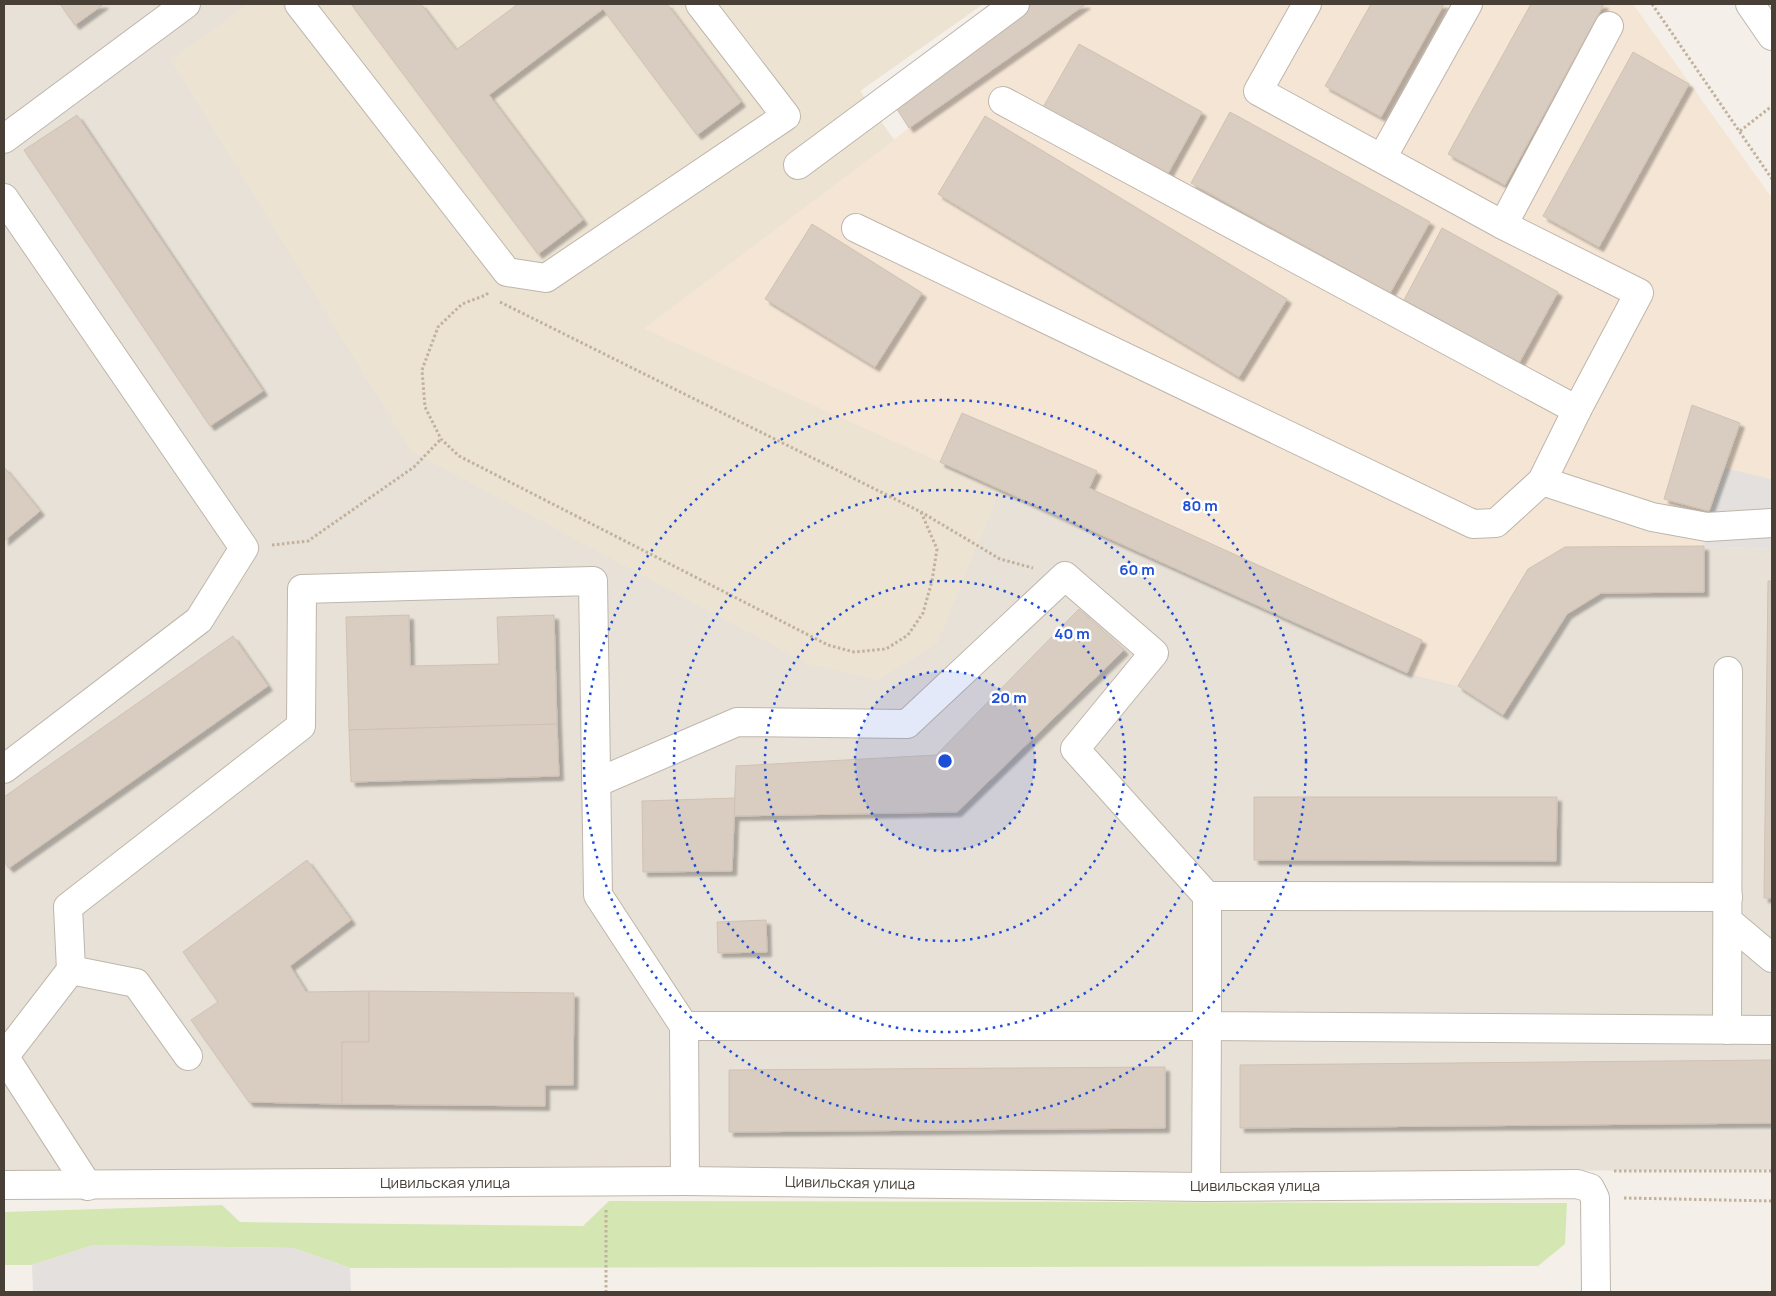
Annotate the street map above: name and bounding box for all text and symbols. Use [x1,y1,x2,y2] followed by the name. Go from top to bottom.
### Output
[1182,495,1218,516] text: 80 m
[1119,559,1155,580] text: 60 m
[1054,623,1090,644] text: 40 m
[991,687,1027,708] text: 20 m
[936,752,954,770] centre of rings
[785,1171,915,1194] street label: Цивильская улица
[380,1172,510,1193] street label: Цивильская улица
[1190,1175,1320,1196] street label: Цивильская улица

